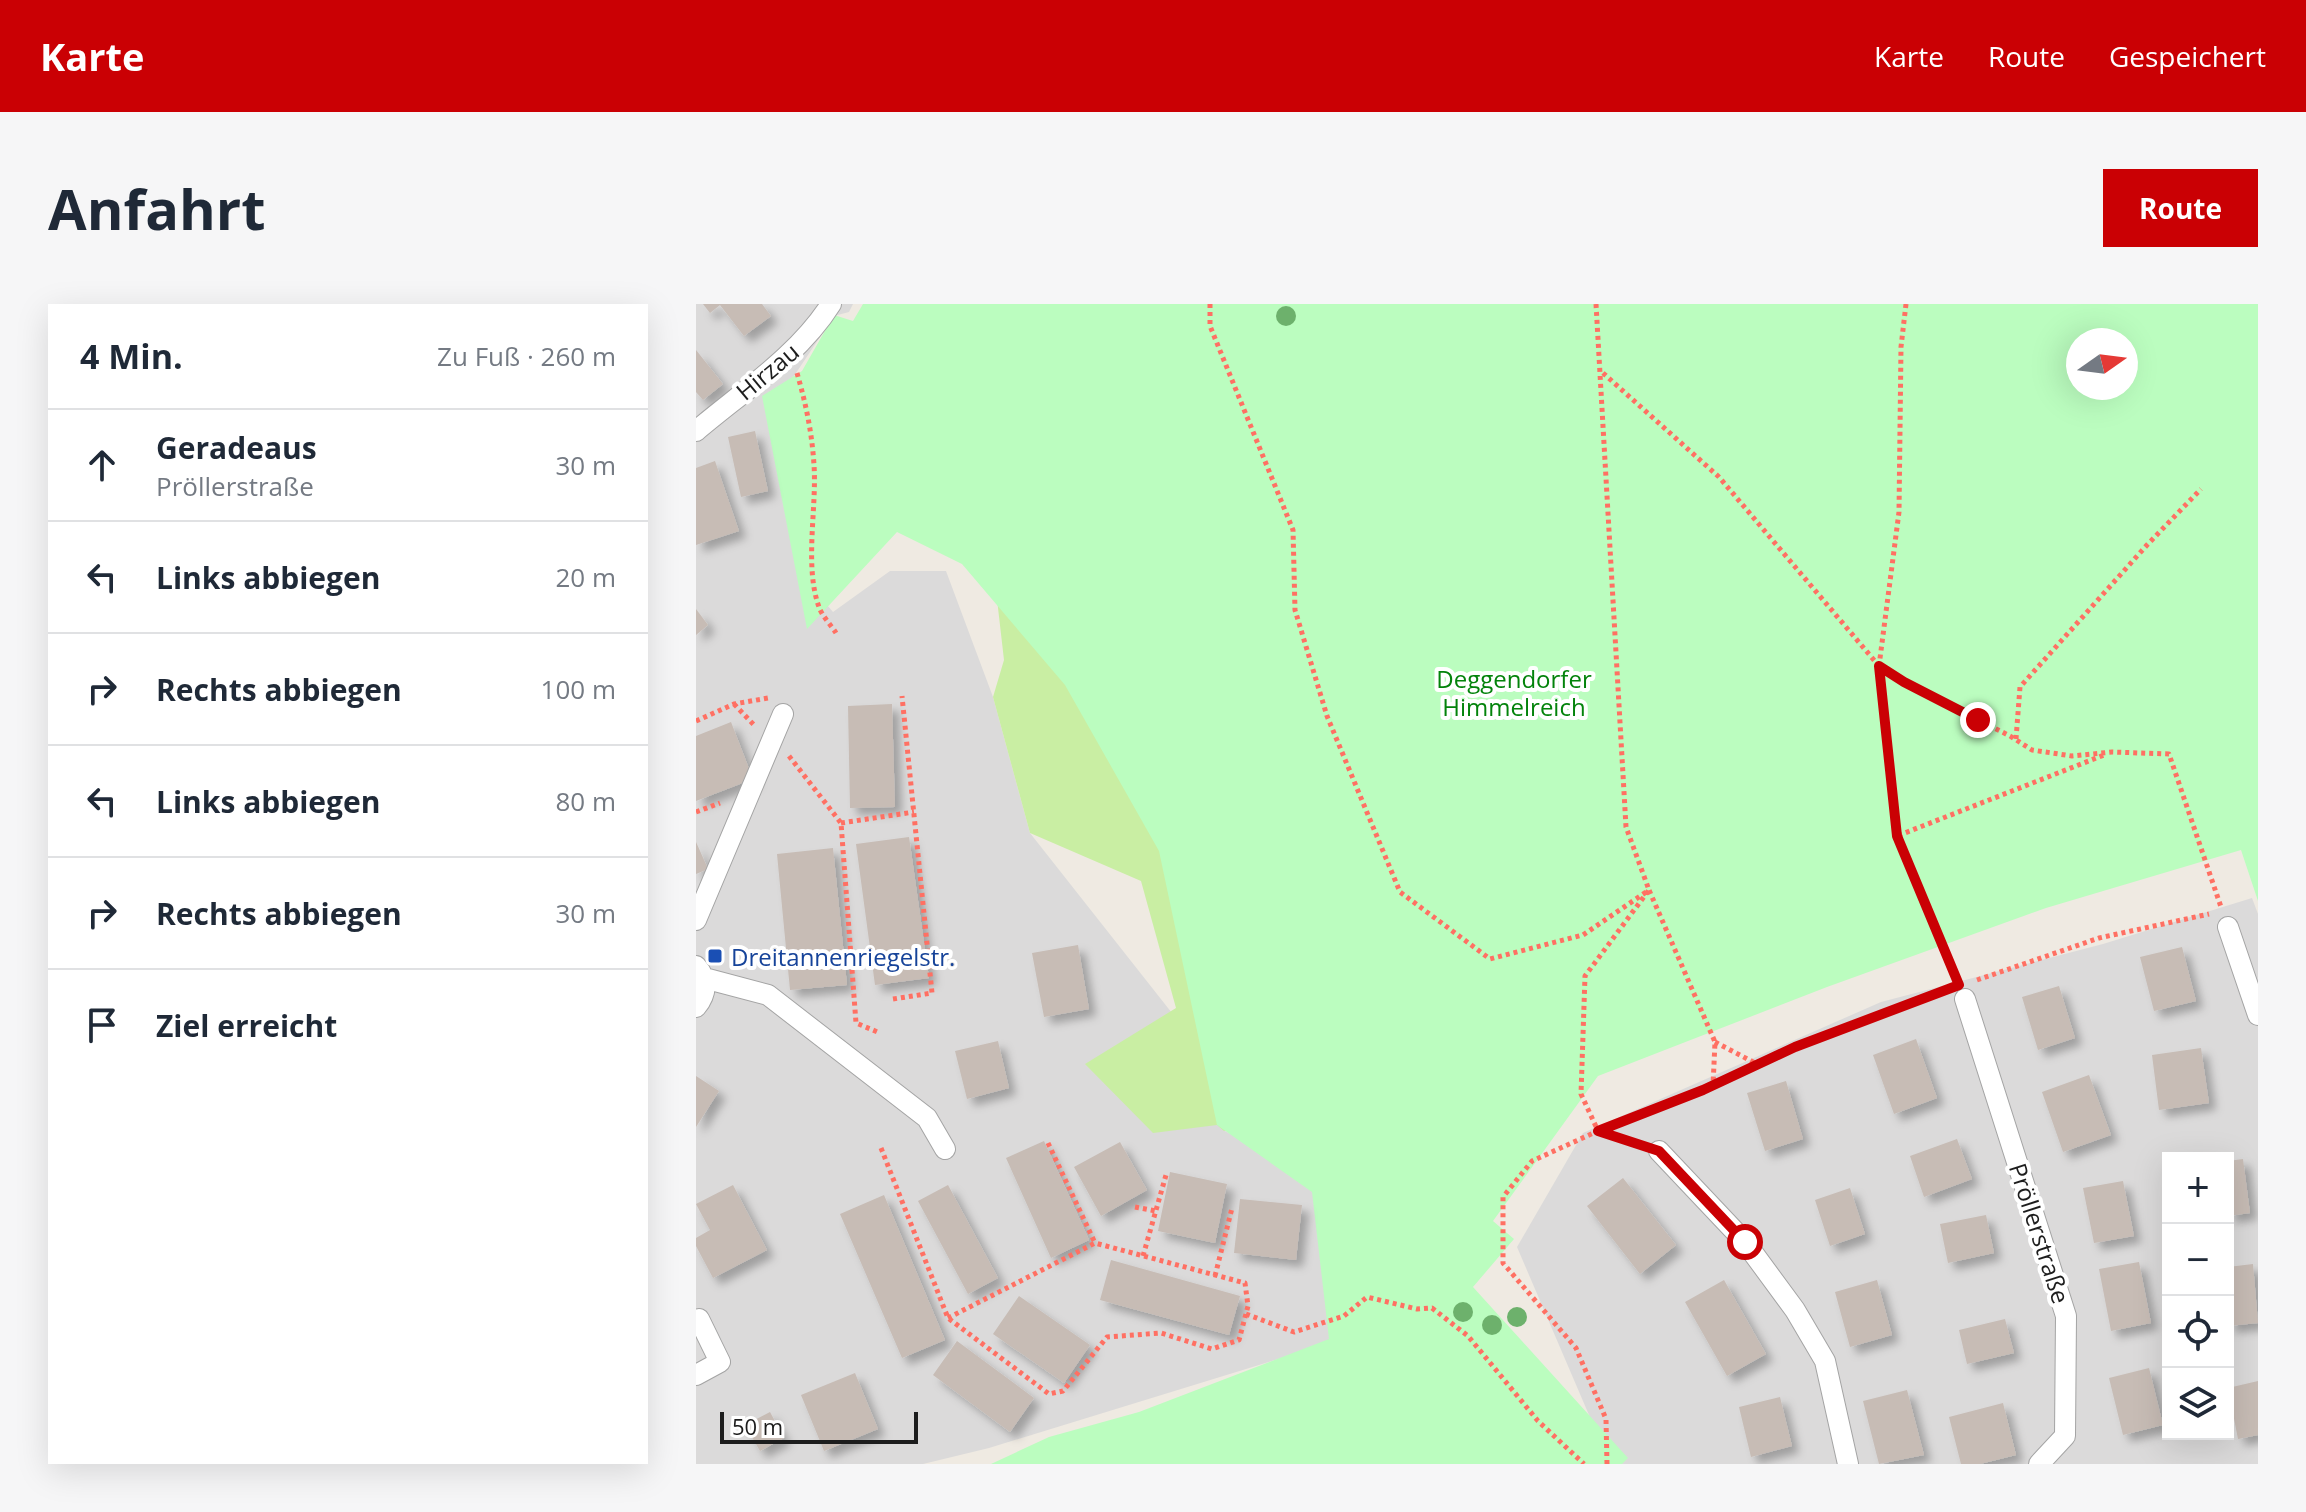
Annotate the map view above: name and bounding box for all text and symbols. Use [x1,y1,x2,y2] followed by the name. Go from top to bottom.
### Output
[40,30,144,82] text: Karte
[1874,37,1944,75] text: Karte
[1988,37,2065,75] text: Route
[2109,37,2266,75] text: Gespeichert
[2103,169,2258,247] button: Route
[48,170,266,246] text: Anfahrt
[2066,328,2138,400] north arrow
[80,333,183,379] text: 4 Min.
[728,335,806,407] street label: Hirzau
[437,338,616,374] text: Zu Fuß · 260 m
[156,427,317,468] text: Geradeaus
[80,443,124,487] icon: ahead
[555,447,616,483] text: 30 m
[156,468,314,504] text: Pröllerstraße
[80,555,124,599] icon: left
[156,557,381,598] text: Links abbiegen
[555,559,616,595] text: 20 m
[1436,662,1592,723] park label: Deggendorfer Himmelreich
[80,667,124,711] icon: right
[156,669,402,710] text: Rechts abbiegen
[541,671,616,707] text: 100 m
[1960,702,1996,738] route end
[80,779,124,823] icon: left
[156,781,381,822] text: Links abbiegen
[555,783,616,819] text: 80 m
[80,891,124,935] icon: right
[156,893,402,934] text: Rechts abbiegen
[555,895,616,931] text: 30 m
[731,940,955,973] place label: Dreitannenriegelstr.
[706,947,724,965] marker: Dreitannenriegelstr.
[80,1003,124,1047] icon: arrive
[156,1005,337,1046] text: Ziel erreicht
[2162,1152,2234,1440] map controls
[2162,1152,2234,1224] button: +
[2002,1159,2078,1307] street label: Pröllerstraße
[1727,1224,1763,1260] route start
[2162,1224,2234,1296] button: −
[2162,1296,2234,1368] button: locate
[2162,1368,2234,1440] button: layers
[720,1408,918,1444] scale bar
[732,1411,783,1441] text: 50 m

